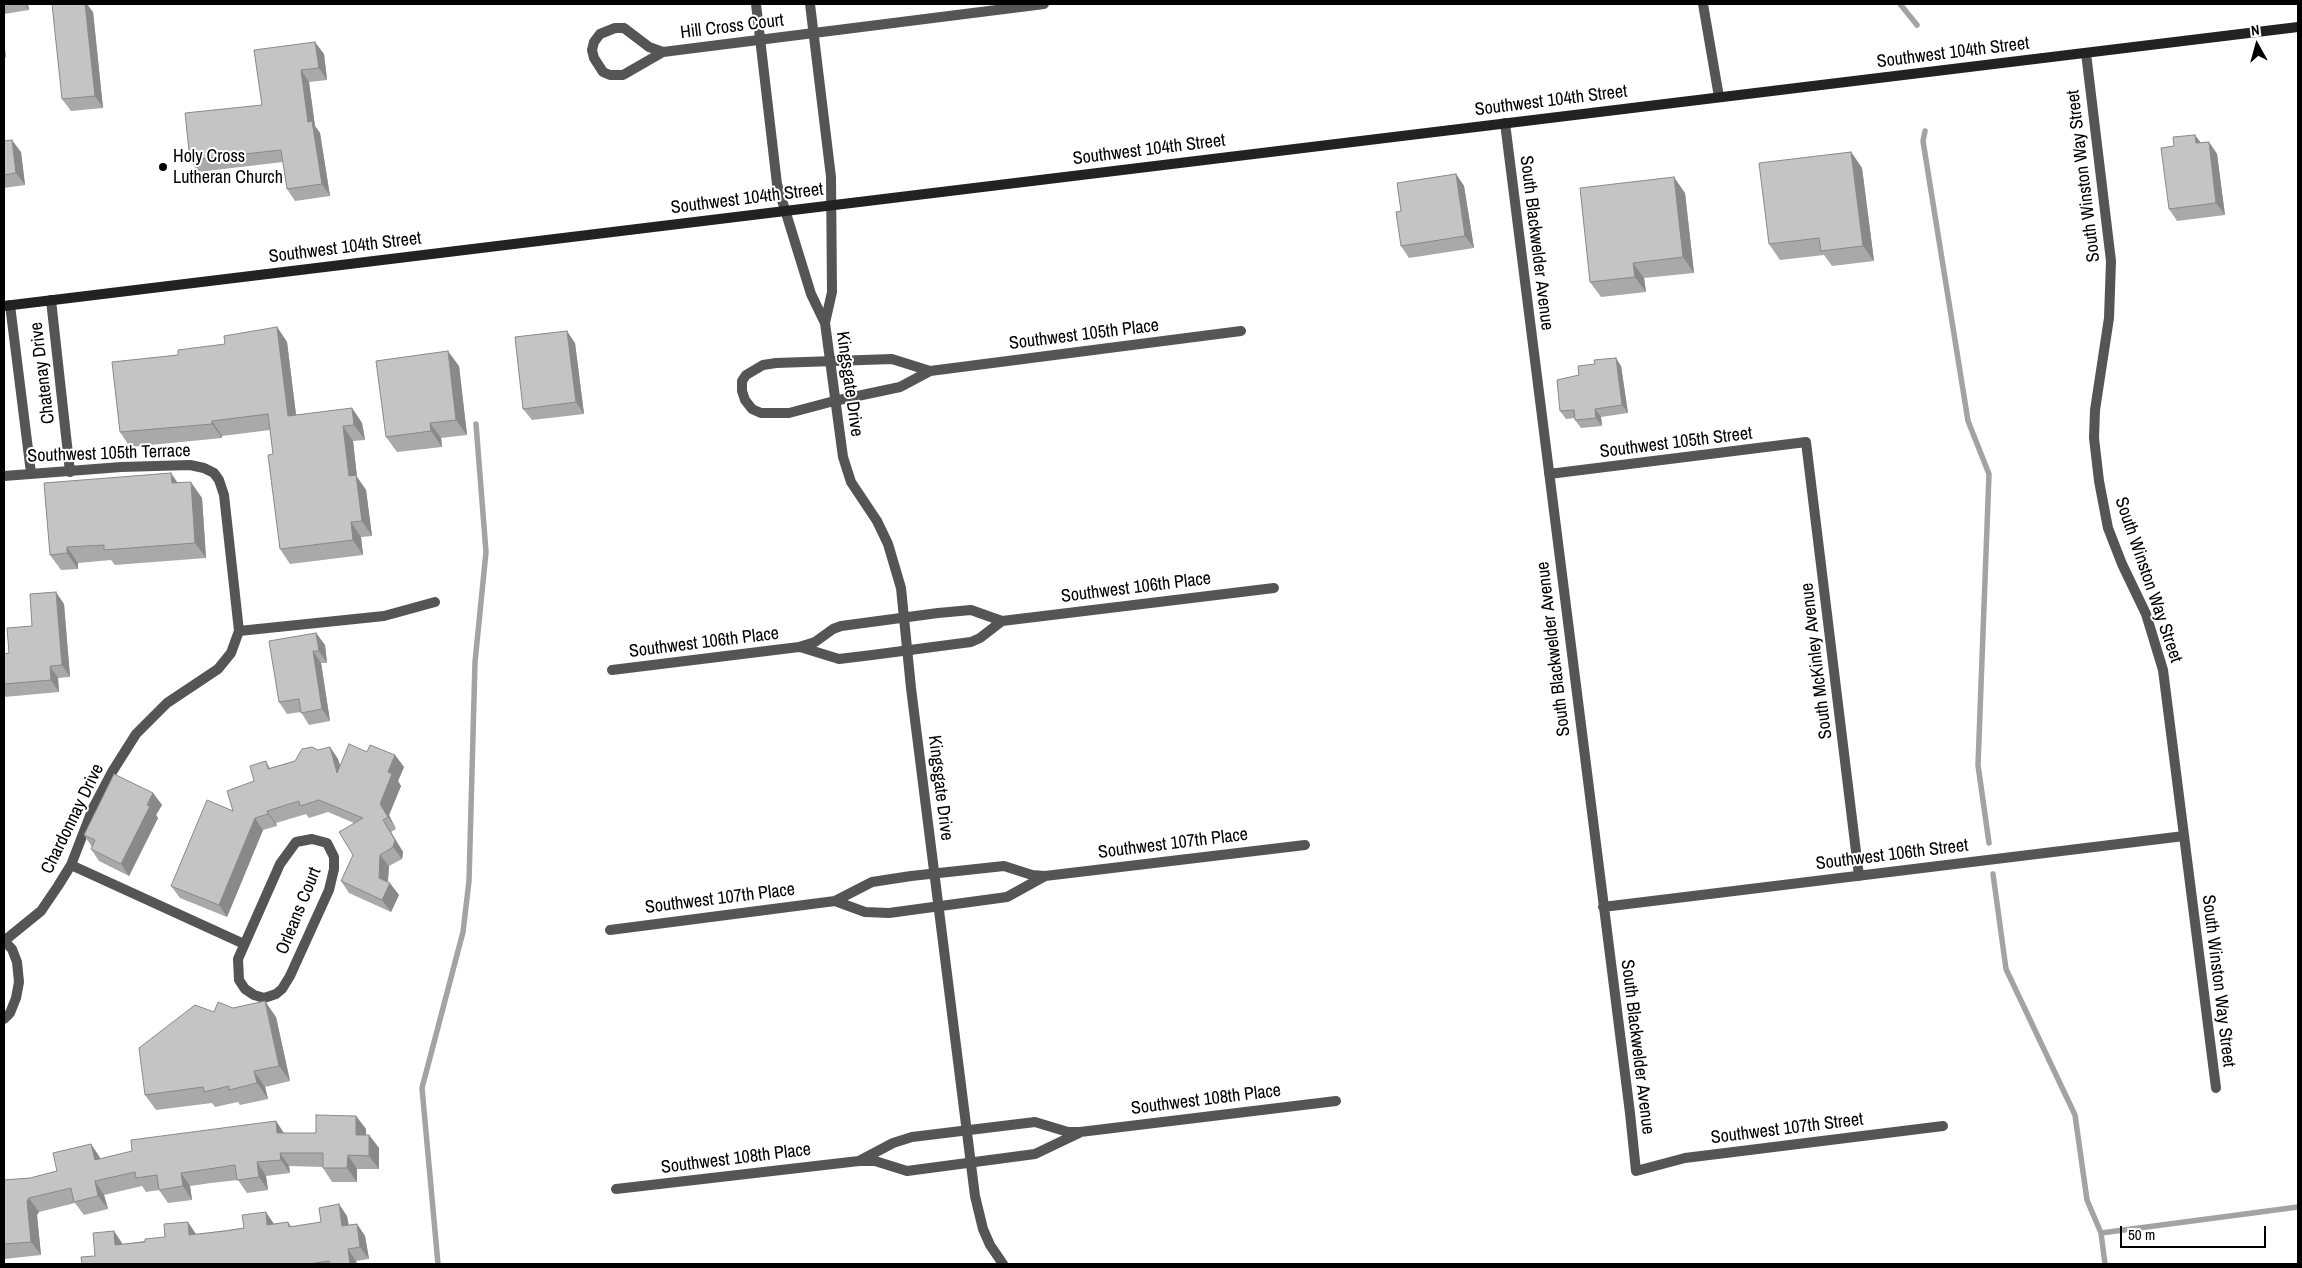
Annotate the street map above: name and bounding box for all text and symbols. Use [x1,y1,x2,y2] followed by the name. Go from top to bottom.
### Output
[679,10,785,44] street label: Hill Cross Court
[2232,20,2282,70] north arrow
[2250,21,2260,40] text: N
[1876,33,2030,73] street label: Southwest 104th Street
[1474,81,1628,121] street label: Southwest 104th Street
[2063,89,2105,263] street label: South Winston Way Street
[1072,130,1226,170] street label: Southwest 104th Street
[173,146,283,188] place label: Holy Cross Lutheran Church
[1515,154,1557,332] street label: South Blackwelder Avenue
[157,161,169,173] marker: Holy Cross Lutheran Church
[670,179,824,219] street label: Southwest 104th Street
[268,228,422,268] street label: Southwest 104th Street
[1008,315,1160,355] street label: Southwest 105th Place
[26,321,60,425] street label: Chatenay Drive
[831,330,867,438] street label: Kingsgate Drive
[1599,423,1753,463] street label: Southwest 105th Street
[27,440,191,468] street label: Southwest 105th Terrace
[2110,495,2186,665] street label: South Winston Way Street
[1533,560,1575,738] street label: South Blackwelder Avenue
[1060,568,1212,608] street label: Southwest 106th Place
[1797,582,1837,740] street label: South McKinley Avenue
[628,623,780,663] street label: Southwest 106th Place
[923,734,957,842] street label: Kingsgate Drive
[37,760,109,878] street label: Chardonnay Drive
[1097,824,1249,864] street label: Southwest 107th Place
[1815,835,1969,875] street label: Southwest 106th Street
[272,864,326,958] street label: Orleans Court
[644,879,796,919] street label: Southwest 107th Place
[2197,894,2239,1068] street label: South Winston Way Street
[1616,958,1658,1136] street label: South Blackwelder Avenue
[1130,1080,1282,1120] street label: Southwest 108th Place
[1710,1109,1864,1149] street label: Southwest 107th Street
[660,1139,812,1179] street label: Southwest 108th Place
[2122,1216,2268,1248] scale bar
[2128,1224,2155,1245] text: 50 m

